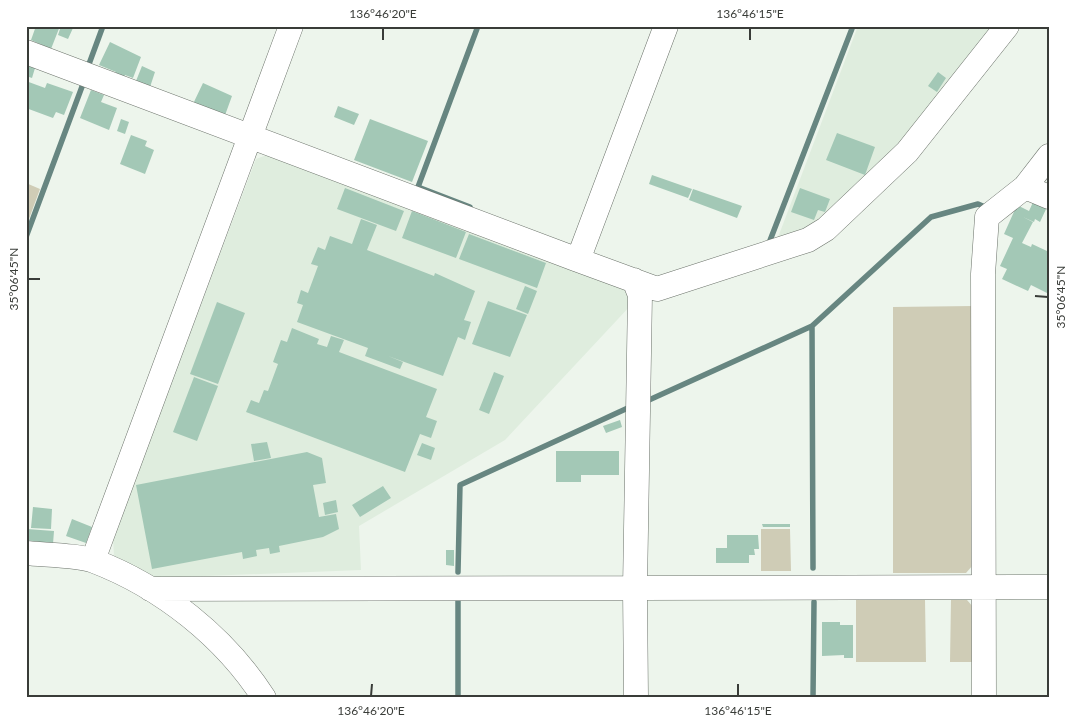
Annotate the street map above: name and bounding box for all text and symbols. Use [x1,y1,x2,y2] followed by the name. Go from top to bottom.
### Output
[349,6,417,21] text: 136°46'20"E
[716,6,784,21] text: 136°46'15"E
[6,248,21,310] text: 35°06'45"N
[1053,266,1068,328] text: 35°06'45"N
[337,703,405,718] text: 136°46'20"E
[704,703,772,718] text: 136°46'15"E

